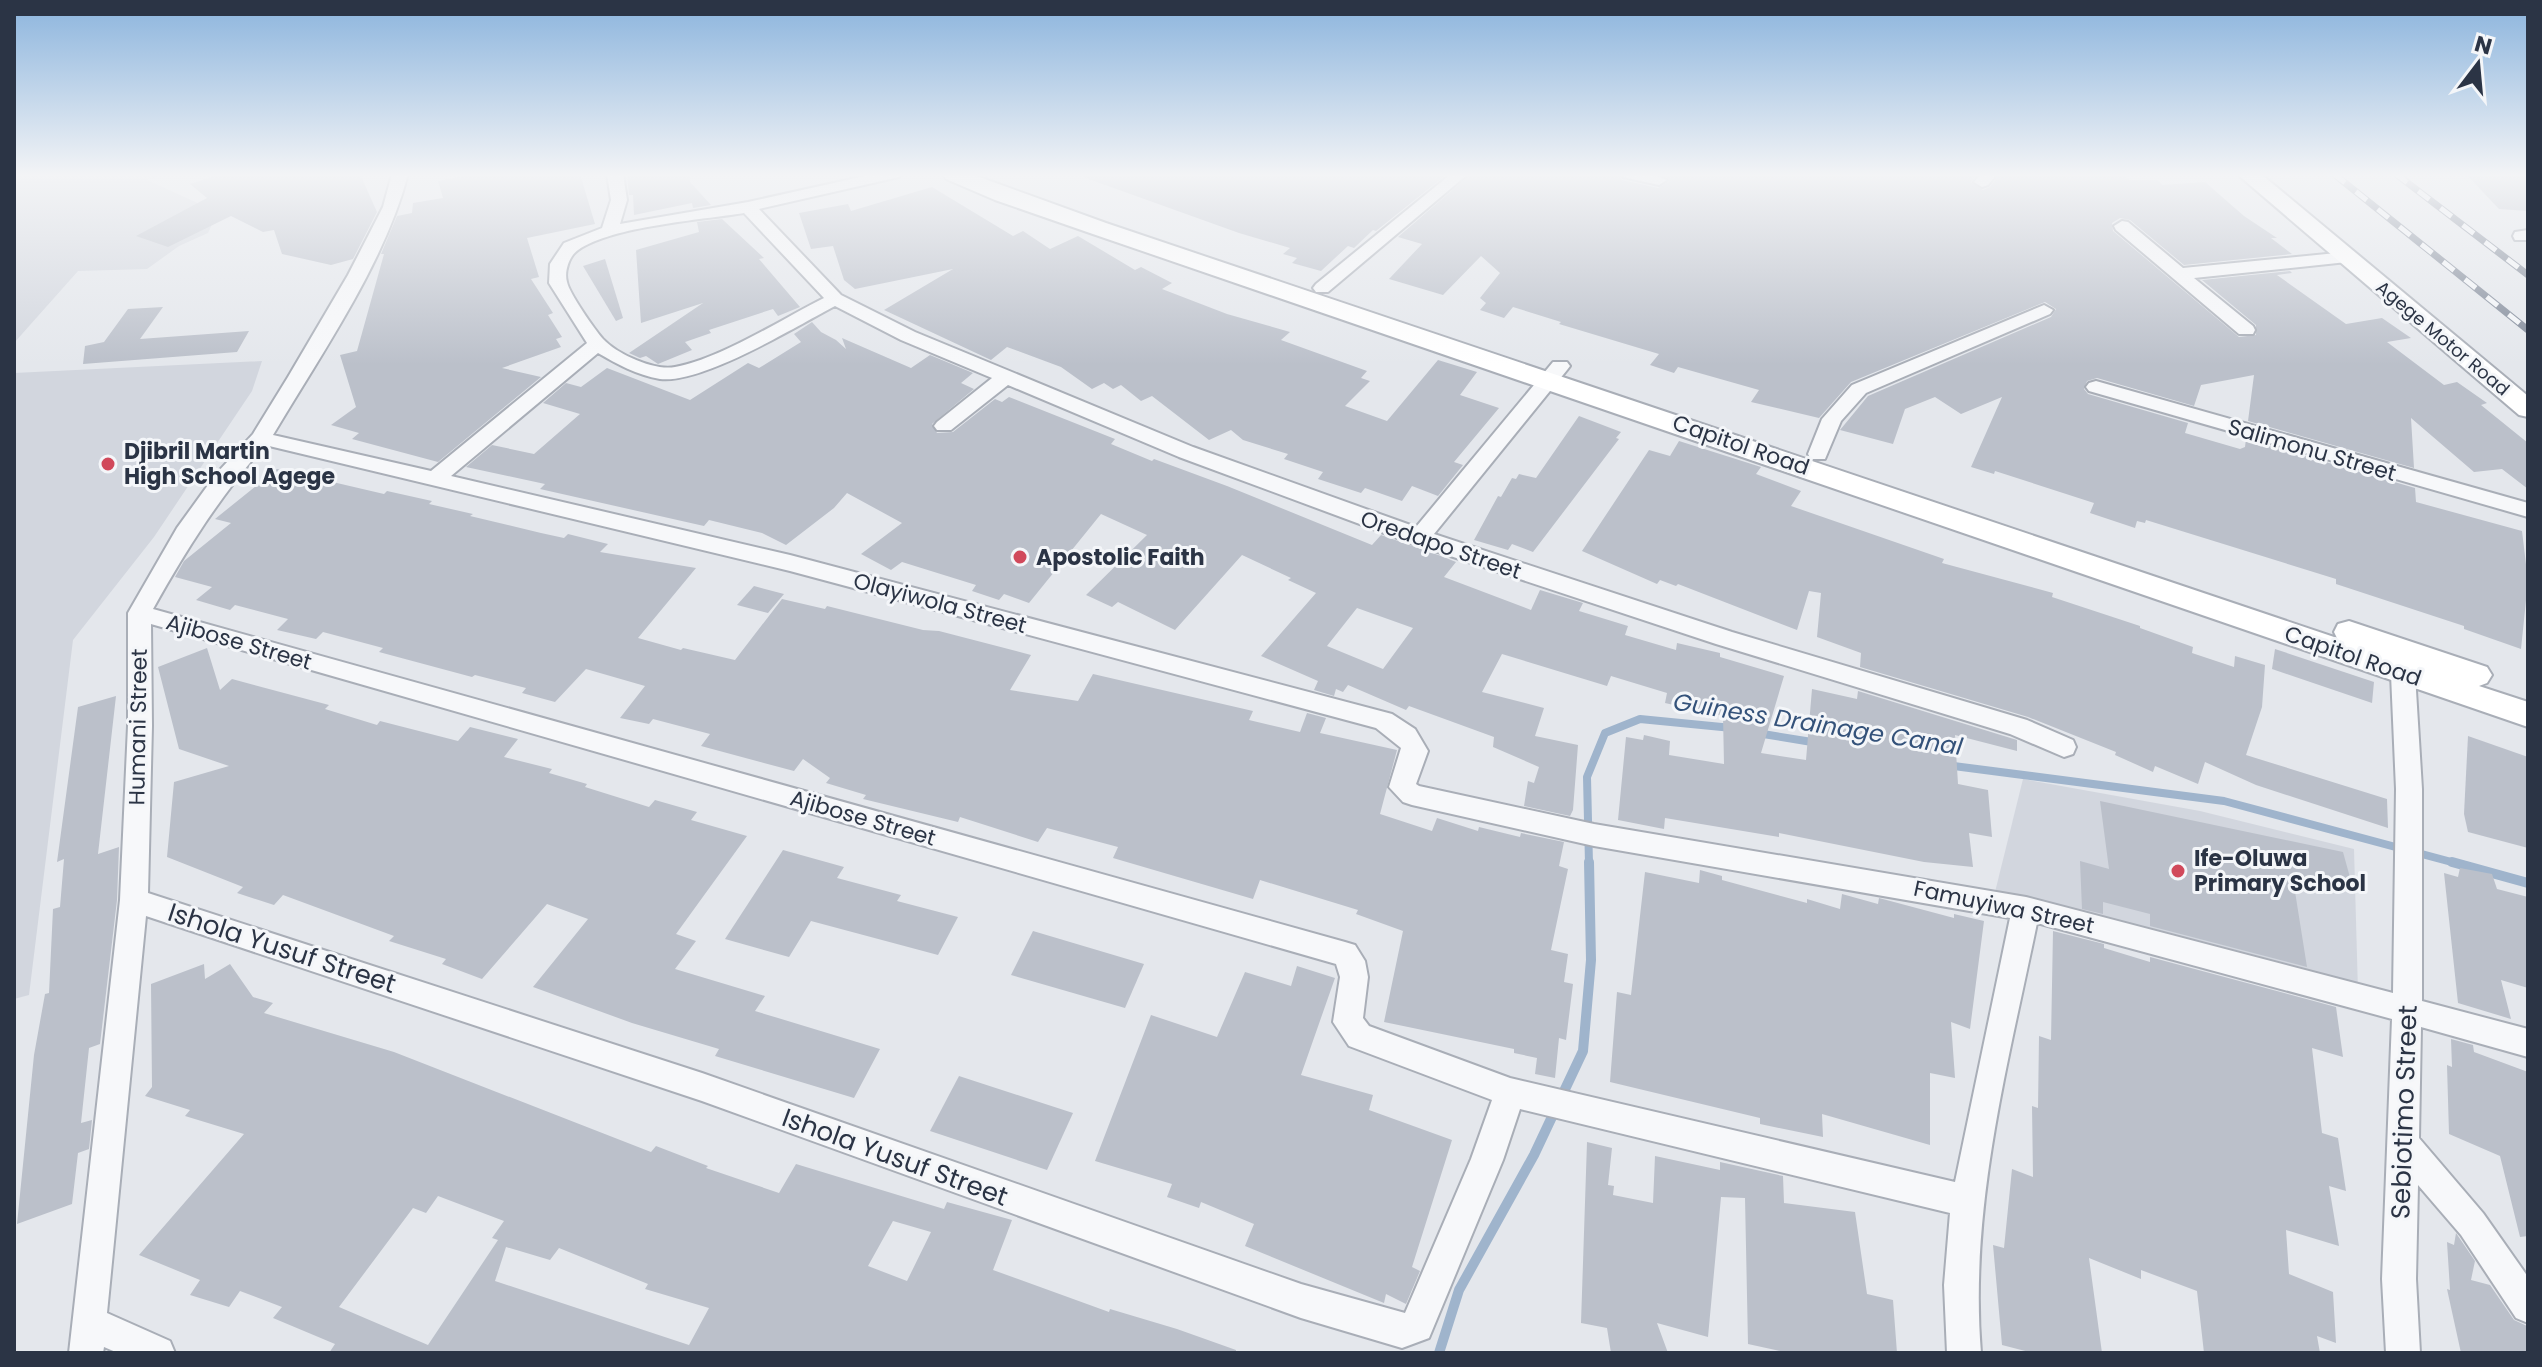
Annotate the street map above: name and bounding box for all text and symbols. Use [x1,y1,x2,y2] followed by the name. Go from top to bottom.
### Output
[2438,24,2518,104] north arrow
[2471,28,2496,62] text: N
[2371,275,2515,401] street label: Agege Motor Road
[1668,407,1814,483] street label: Capitol Road
[2224,411,2400,489] street label: Salimonu Street
[124,436,335,492] place label: Djibril Martin High School Agege
[99,455,117,473] marker: Djibril Martin High School Agege
[1356,503,1526,587] street label: Oredapo Street
[1036,542,1205,573] place label: Apostolic Faith
[1011,548,1029,566] marker: Apostolic Faith
[850,565,1030,641] street label: Olayiwola Street
[163,606,315,678] street label: Ajibose Street
[2280,618,2426,694] street label: Capitol Road
[121,648,155,806] street label: Humani Street
[1671,685,1965,763] water label: Guiness Drainage Canal
[787,782,939,854] street label: Ajibose Street
[2194,843,2366,899] place label: Ife-Oluwa Primary School
[2169,862,2187,880] marker: Ife-Oluwa Primary School
[1911,873,2097,941] street label: Famuyiwa Street
[163,894,401,1002] street label: Ishola Yusuf Street
[2382,1004,2426,1220] street label: Sebiotimo Street
[777,1099,1013,1215] street label: Ishola Yusuf Street

